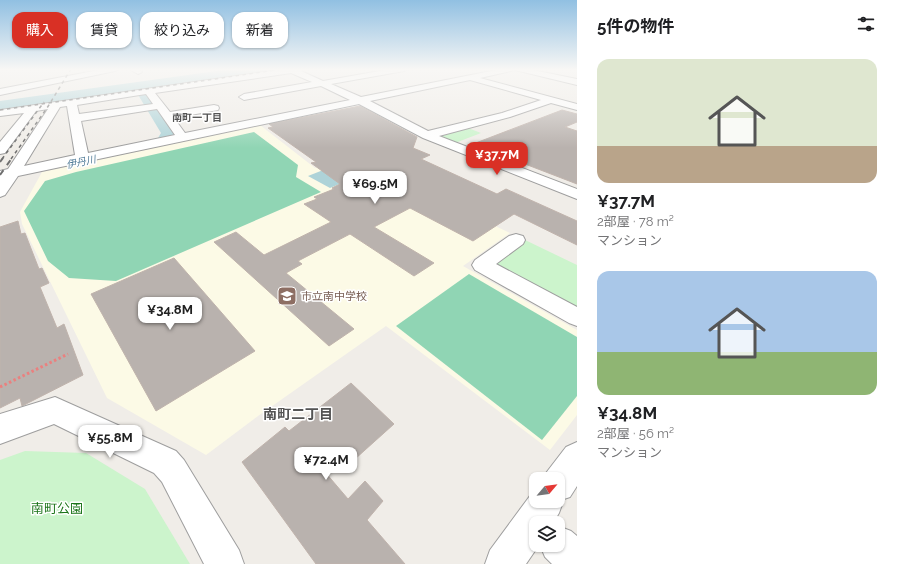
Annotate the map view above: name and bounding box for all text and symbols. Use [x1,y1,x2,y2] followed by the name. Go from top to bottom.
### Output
[12,12,68,48] chip: 購入
[76,12,132,48] chip: 賃貸
[140,12,224,48] chip: 絞り込み
[232,12,288,48] chip: 新着
[855,13,877,35] icon: filters
[597,16,674,36] text: 5件の物件
[701,85,773,157] icon: home
[172,112,222,123] district label: 南町一丁目
[464,142,530,176] pin: ¥37.7M
[475,147,519,162] text: ¥37.7M
[65,153,98,170] water label: 伊丹川
[342,171,408,205] pin: ¥69.5M
[352,176,398,191] text: ¥69.5M
[597,191,655,211] text: ¥37.7M
[597,214,674,229] text: 2部屋 · 78 m²
[597,233,662,248] text: マンション
[276,285,298,307] school or university icon: 市立南中学校
[301,290,367,303] place label: 市立南中学校
[137,297,203,331] pin: ¥34.8M
[701,297,773,369] icon: home
[147,302,193,317] text: ¥34.8M
[597,403,657,423] text: ¥34.8M
[263,406,333,422] district label: 南町二丁目
[77,425,143,459] pin: ¥55.8M
[597,426,674,441] text: 2部屋 · 56 m²
[87,430,133,445] text: ¥55.8M
[597,445,662,460] text: マンション
[293,447,359,481] pin: ¥72.4M
[303,452,349,467] text: ¥72.4M
[529,472,565,508] north arrow
[529,472,565,552] map controls
[31,501,83,516] park label: 南町公園
[529,516,565,552] button: layers

